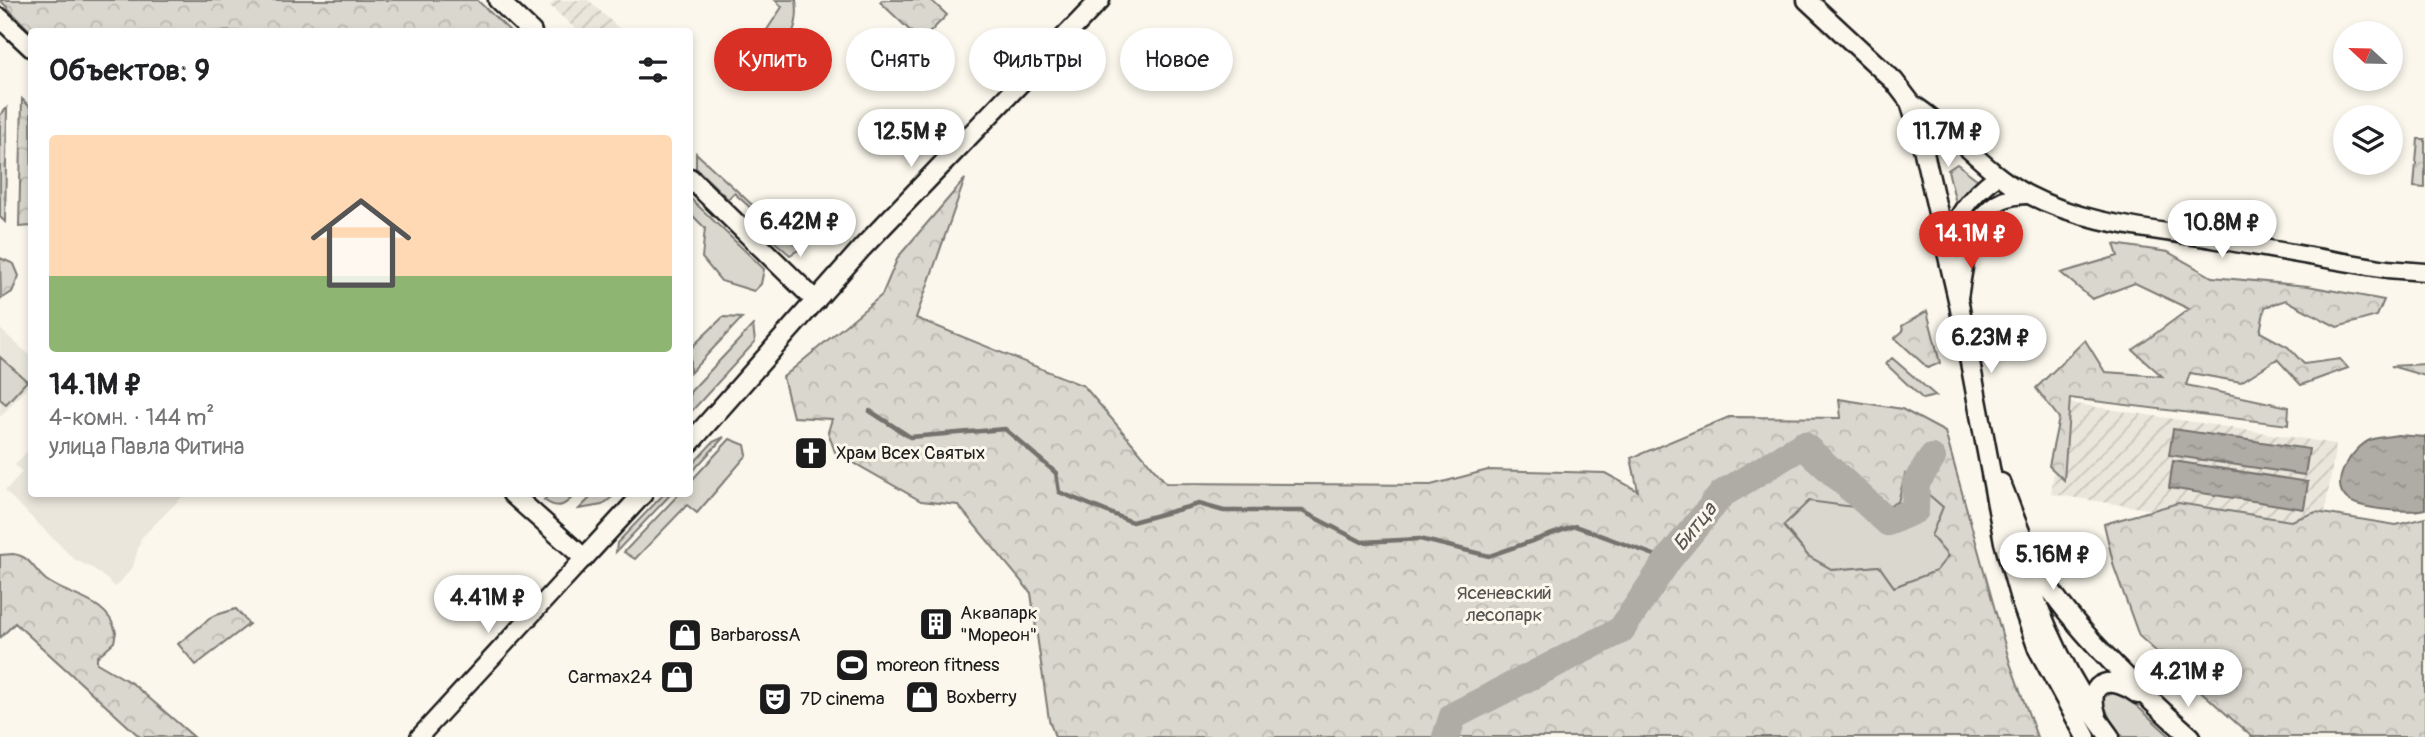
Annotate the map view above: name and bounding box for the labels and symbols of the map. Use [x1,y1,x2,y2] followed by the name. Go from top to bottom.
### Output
[2333,21,2403,91] north arrow
[846,110,976,169] pin: 12.5M ₽
[1883,110,2013,169] pin: 11.7M ₽
[735,200,865,259] pin: 6.42M ₽
[2157,201,2287,260] pin: 10.8M ₽
[1906,212,2036,271] pin: 14.1M ₽
[1926,316,2056,375] pin: 6.23M ₽
[792,434,830,472] church icon: Храм Всех Святых
[836,441,985,465] place label: Храм Всех Святых
[1667,496,1724,557] water label: Битца
[1988,532,2118,592] pin: 5.16M ₽
[423,576,553,635] pin: 4.41M ₽
[1456,581,1552,627] park label: Ясеневский лесопарк
[960,601,1038,647] place label: Аквапарк "Мореон"
[917,605,955,643] building icon: Аквапарк "Мореон"
[666,616,704,654] shop icon: BarbarossA
[710,623,800,647] place label: BarbarossA
[833,646,871,684] sports icon: moreon fitness
[2123,650,2253,709] pin: 4.21M ₽
[876,653,1000,677] place label: moreon fitness
[658,658,696,696] shop icon: Carmax24
[568,665,652,689] place label: Carmax24
[903,678,941,716] shop icon: Boxberry
[756,680,794,718] theatre icon: 7D cinema
[946,685,1017,709] place label: Boxberry
[800,687,885,711] place label: 7D cinema

